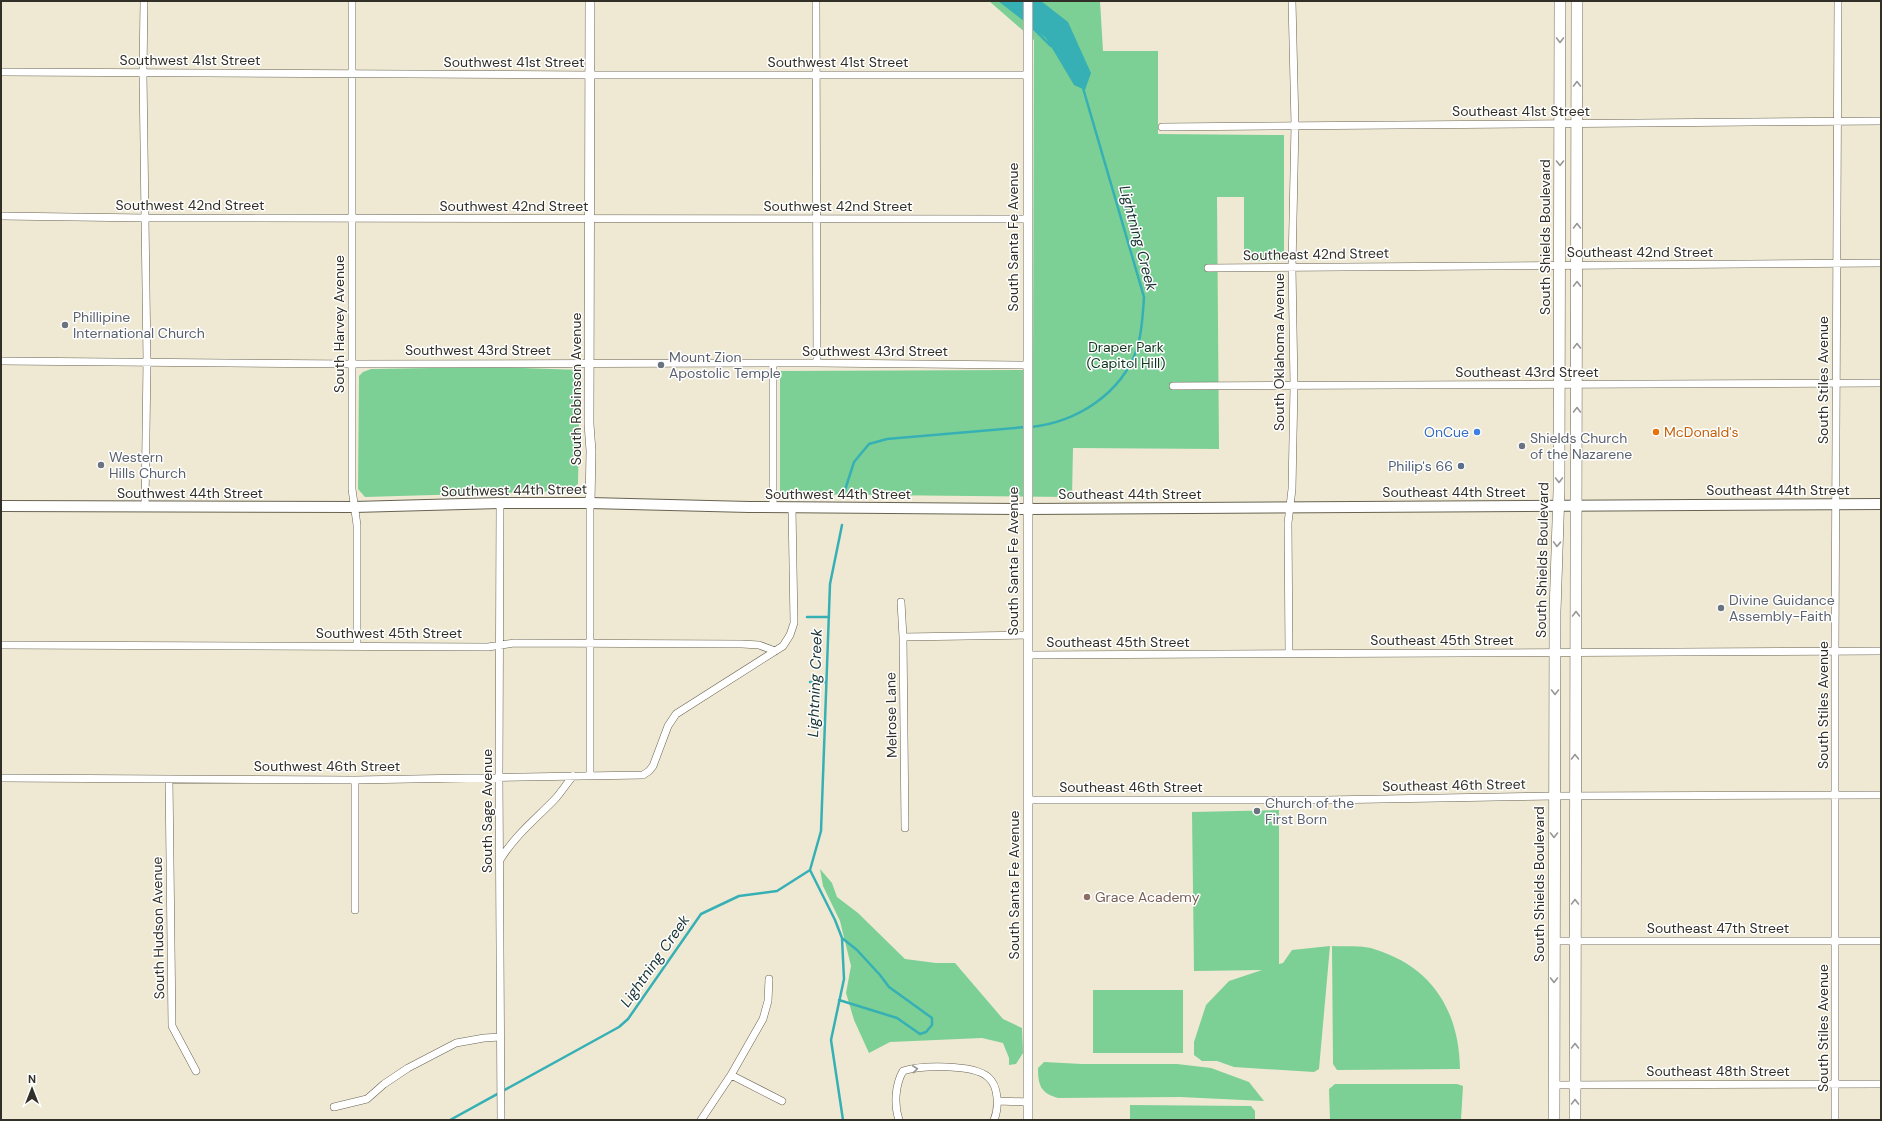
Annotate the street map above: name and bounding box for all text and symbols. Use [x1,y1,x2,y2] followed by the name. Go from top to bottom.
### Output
[1556,37,1564,43] one-way arrow
[120,51,260,69] street label: Southwest 41st Street
[444,53,584,71] street label: Southwest 41st Street
[768,53,908,71] street label: Southwest 41st Street
[1573,81,1581,87] one-way arrow
[1452,102,1590,120] street label: Southeast 41st Street
[1536,159,1554,315] street label: South Shields Boulevard
[1556,160,1564,166] one-way arrow
[1004,163,1022,311] street label: South Santa Fe Avenue
[1114,183,1162,293] water label: Lightning Creek
[115,196,265,214] street label: Southwest 42nd Street
[439,197,589,215] street label: Southwest 42nd Street
[763,197,913,215] street label: Southwest 42nd Street
[1573,223,1581,229] one-way arrow
[1567,243,1713,261] street label: Southeast 42nd Street
[1243,244,1389,264] street label: Southeast 42nd Street
[330,255,348,393] street label: South Harvey Avenue
[1270,273,1288,431] street label: South Oklahoma Avenue
[1573,281,1581,287] one-way arrow
[73,308,205,342] place label: Phillipine International Church
[567,313,585,465] street label: South Robinson Avenue
[1814,316,1832,444] street label: South Stiles Avenue
[60,320,70,330] marker: Phillipine International Church
[1087,338,1165,372] park label: Draper Park (Capitol Hill)
[405,341,551,359] street label: Southwest 43rd Street
[802,342,948,360] street label: Southwest 43rd Street
[1573,343,1581,349] one-way arrow
[669,348,781,382] place label: Mount Zion Apostolic Temple
[656,360,666,370] marker: Mount Zion Apostolic Temple
[1455,363,1599,381] street label: Southeast 43rd Street
[1573,407,1581,413] one-way arrow
[1424,423,1469,441] place label: OnCue
[1664,423,1739,441] place label: McDonald's
[1472,427,1482,437] marker: OnCue
[1651,427,1661,437] marker: McDonald's
[1530,429,1632,463] place label: Shields Church of the Nazarene
[1517,441,1527,451] marker: Shields Church of the Nazarene
[109,448,186,482] place label: Western Hills Church
[1388,457,1453,475] place label: Philip's 66
[96,460,106,470] marker: Western Hills Church
[1456,461,1466,471] marker: Philip's 66
[1555,477,1563,483] one-way arrow
[441,480,587,500] street label: Southwest 44th Street
[1706,481,1850,499] street label: Southeast 44th Street
[1532,482,1552,638] street label: South Shields Boulevard
[1382,483,1526,501] street label: Southeast 44th Street
[117,484,263,502] street label: Southwest 44th Street
[765,485,911,503] street label: Southwest 44th Street
[1058,485,1202,503] street label: Southeast 44th Street
[1004,487,1022,635] street label: South Santa Fe Avenue
[1553,541,1562,547] one-way arrow
[1729,591,1835,625] place label: Divine Guidance Assembly-Faith
[1716,603,1726,613] marker: Divine Guidance Assembly-Faith
[1572,611,1580,617] one-way arrow
[316,624,462,642] street label: Southwest 45th Street
[803,628,827,738] water label: Lightning Creek
[1370,631,1514,649] street label: Southeast 45th Street
[1046,633,1190,651] street label: Southeast 45th Street
[1814,641,1832,769] street label: South Stiles Avenue
[881,672,901,758] street label: Melrose Lane
[1551,689,1559,695] one-way arrow
[478,749,496,873] street label: South Sage Avenue
[1571,754,1579,760] one-way arrow
[254,757,400,775] street label: Southwest 46th Street
[1382,775,1526,795] street label: Southeast 46th Street
[1059,778,1203,796] street label: Southeast 46th Street
[1265,794,1354,828] place label: Church of the First Born
[1252,806,1262,816] marker: Church of the First Born
[1530,806,1548,962] street label: South Shields Boulevard
[1005,811,1023,959] street label: South Santa Fe Avenue
[1550,832,1559,838] one-way arrow
[148,856,168,999] street label: South Hudson Avenue
[1095,888,1200,906] place label: Grace Academy
[1082,892,1092,902] marker: Grace Academy
[1571,899,1579,905] one-way arrow
[616,911,694,1011] water label: Lightning Creek
[1647,919,1789,937] street label: Southeast 47th Street
[1814,964,1832,1092] street label: South Stiles Avenue
[1550,977,1558,983] one-way arrow
[1571,1043,1579,1049] one-way arrow
[1646,1062,1790,1080] street label: Southeast 48th Street
[912,1064,918,1073] one-way arrow
[12,1069,52,1109] north arrow
[28,1072,36,1086] text: N
[1571,1099,1579,1105] one-way arrow

